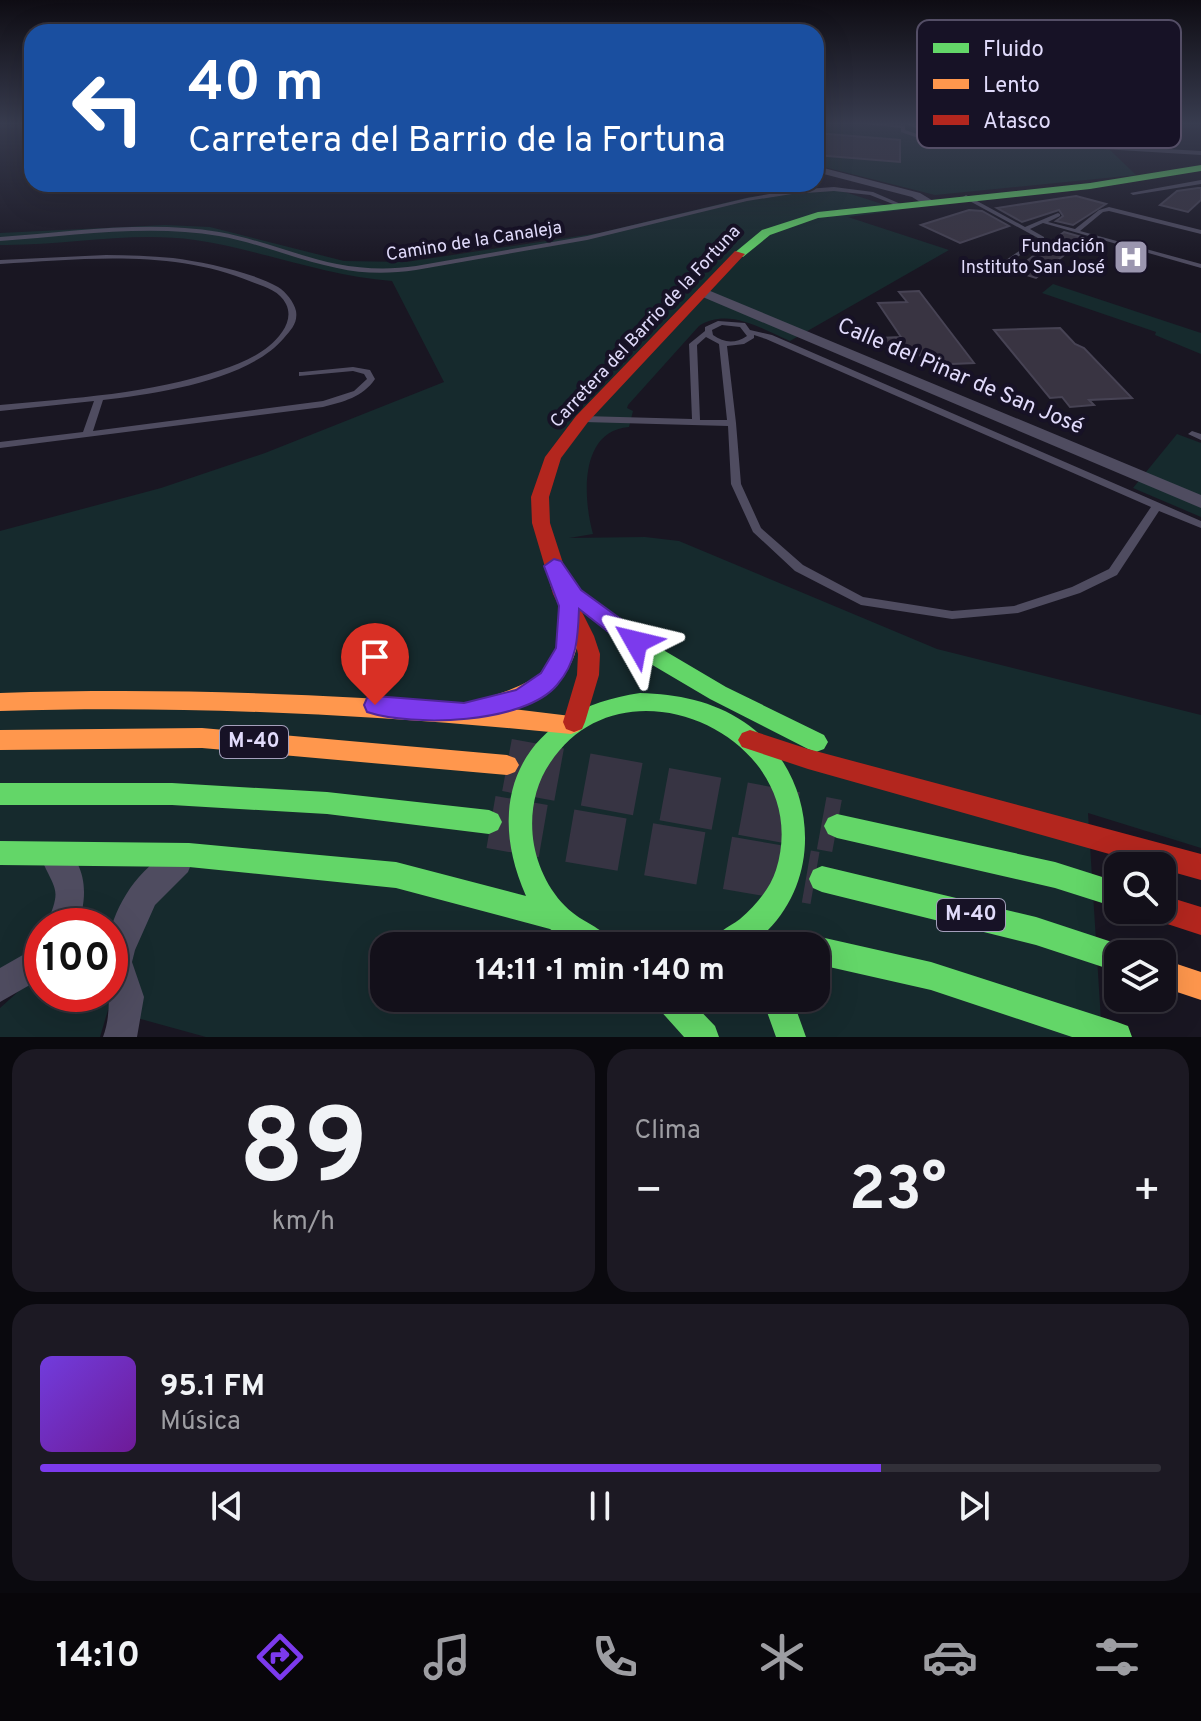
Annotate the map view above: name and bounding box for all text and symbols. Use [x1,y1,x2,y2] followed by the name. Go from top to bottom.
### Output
[917,20,1181,148] legend
[983,37,1044,64] text: Fluido
[188,50,324,120] text: 40 m
[56,56,160,160] icon: left
[983,73,1040,100] text: Lento
[983,109,1051,136] text: Atasco
[188,119,726,165] text: Carretera del Barrio de la Fortuna
[384,217,564,267] street label: Camino de la Canaleja
[546,221,746,433] street label: Carretera del Barrio de la Fortuna
[961,236,1105,280] place label: Fundación Instituto San José
[1112,238,1150,276] hospital icon: Fundación Instituto San José
[833,313,1087,441] street label: Calle del Pinar de San José
[594,600,678,684] position arrow
[341,623,409,705] pin
[353,635,397,679] icon: arrive
[220,726,288,758] road number: M-40
[1104,852,1176,1012] map controls
[1104,852,1176,924] button: search
[937,899,1005,931] road number: M-40
[24,908,128,1012] speed limit sign: 100
[1104,940,1176,1012] button: layers
[475,953,725,990] text: 14:11 · 1 min · 140 m
[239,1088,368,1220] text: 89
[635,1115,701,1148] text: Clima
[849,1155,947,1231] text: 23°
[635,1165,663,1221] text: −
[1133,1165,1161,1221] text: +
[272,1206,335,1239] text: km/h
[160,1369,265,1406] text: 95.1 FM
[160,1406,241,1439] text: Música
[205,1484,249,1528] icon: previous
[578,1484,622,1528] icon: pause
[952,1484,996,1528] icon: next
[252,1629,308,1685] icon: directions
[419,1629,475,1685] icon: music
[587,1629,643,1685] icon: phone
[754,1629,810,1685] icon: climate
[922,1629,978,1685] icon: car
[1089,1629,1145,1685] icon: filters
[56,1634,140,1680] text: 14:10

